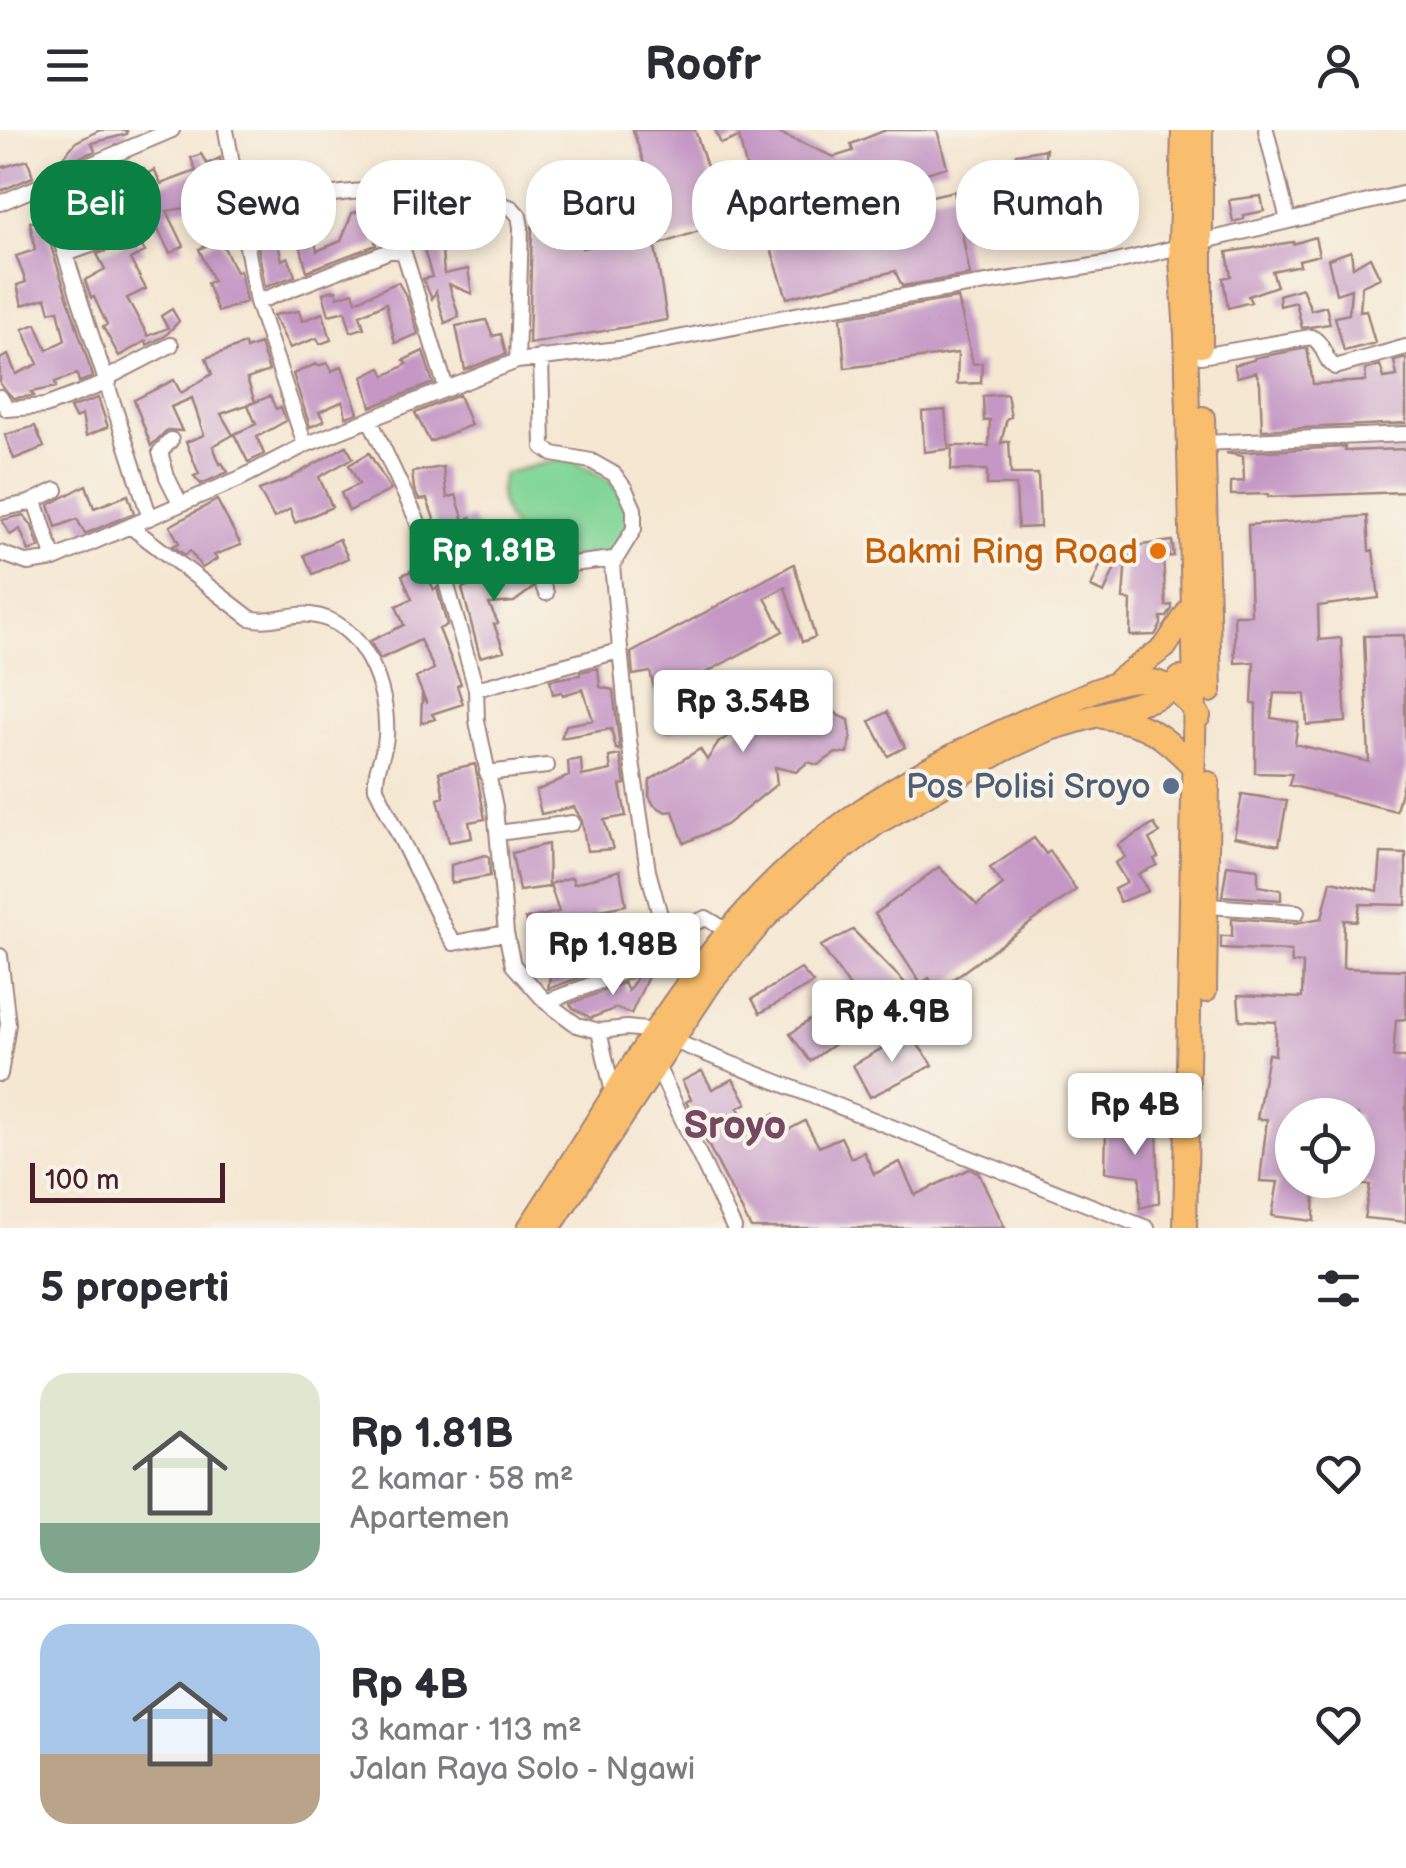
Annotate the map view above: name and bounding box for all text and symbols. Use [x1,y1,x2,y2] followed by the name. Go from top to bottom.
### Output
[40,38,95,93] icon: menu
[645,38,761,93] text: Roofr
[1311,38,1366,93] icon: person
[30,160,161,250] chip: Beli
[181,160,336,250] chip: Sewa
[356,160,506,250] chip: Filter
[526,160,672,250] chip: Baru
[692,160,936,250] chip: Apartemen
[956,160,1139,250] chip: Rumah
[391,519,597,604] pin: Rp 1.81B
[863,531,1138,574] place label: Bakmi Ring Road
[432,532,556,571] text: Rp 1.81B
[1147,540,1169,562] marker: Bakmi Ring Road
[640,670,846,755] pin: Rp 3.54B
[676,683,810,722] text: Rp 3.54B
[906,766,1151,809] place label: Pos Polisi Sroyo
[1160,775,1182,797] marker: Pos Polisi Sroyo
[510,913,716,998] pin: Rp 1.98B
[548,926,678,965] text: Rp 1.98B
[800,980,984,1065] pin: Rp 4.9B
[834,993,950,1032] text: Rp 4.9B
[1065,1073,1205,1158] pin: Rp 4B
[1090,1086,1180,1125] text: Rp 4B
[1275,1098,1375,1198] map controls
[1275,1098,1375,1198] button: locate
[684,1102,786,1150] district label: Sroyo
[30,1158,225,1202] scale bar
[45,1164,119,1197] text: 100 m
[1311,1261,1366,1316] icon: filters
[40,1263,229,1314] text: 5 properti
[350,1409,514,1460] text: Rp 1.81B
[120,1413,240,1533] icon: home
[1311,1446,1366,1501] icon: heart
[350,1460,574,1499] text: 2 kamar · 58 m²
[350,1499,509,1538] text: Apartemen
[350,1660,469,1711] text: Rp 4B
[120,1664,240,1784] icon: home
[1311,1697,1366,1752] icon: heart
[350,1711,582,1750] text: 3 kamar · 113 m²
[350,1750,695,1789] text: Jalan Raya Solo - Ngawi

